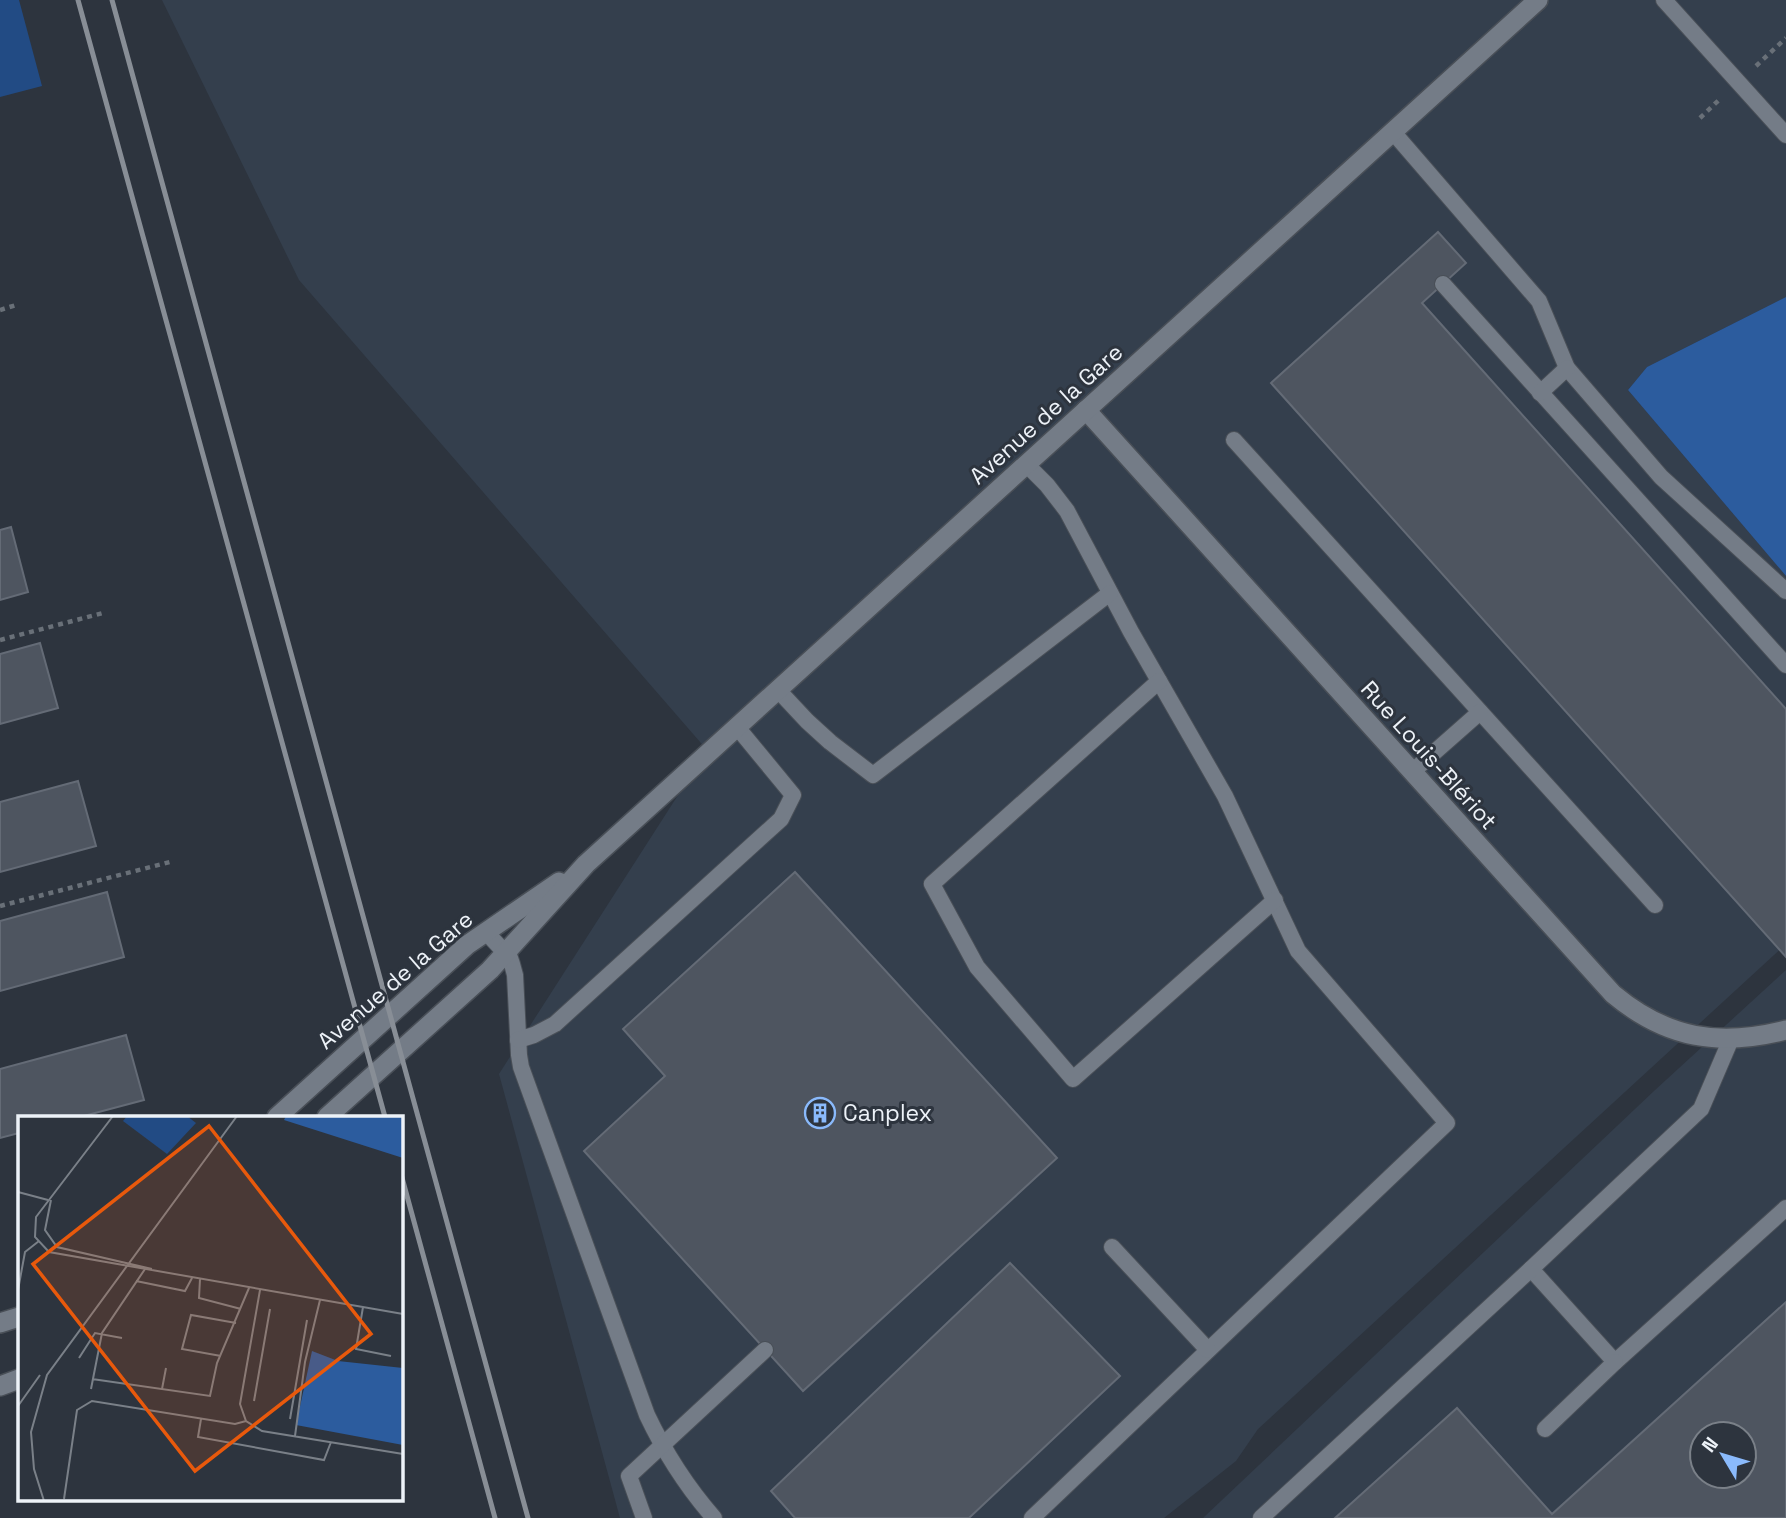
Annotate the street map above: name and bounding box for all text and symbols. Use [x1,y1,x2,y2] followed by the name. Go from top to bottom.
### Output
[963,337,1129,491] street label: Avenue de la Gare
[1354,674,1504,836] street label: Rue Louis-Blériot
[311,904,479,1056] street label: Avenue de la Gare
[803,1096,837,1130] building icon: Canplex
[843,1098,932,1128] place label: Canplex
[18,1116,402,1500] inset map
[1688,1420,1758,1490] north arrow
[1696,1432,1724,1458] text: N

